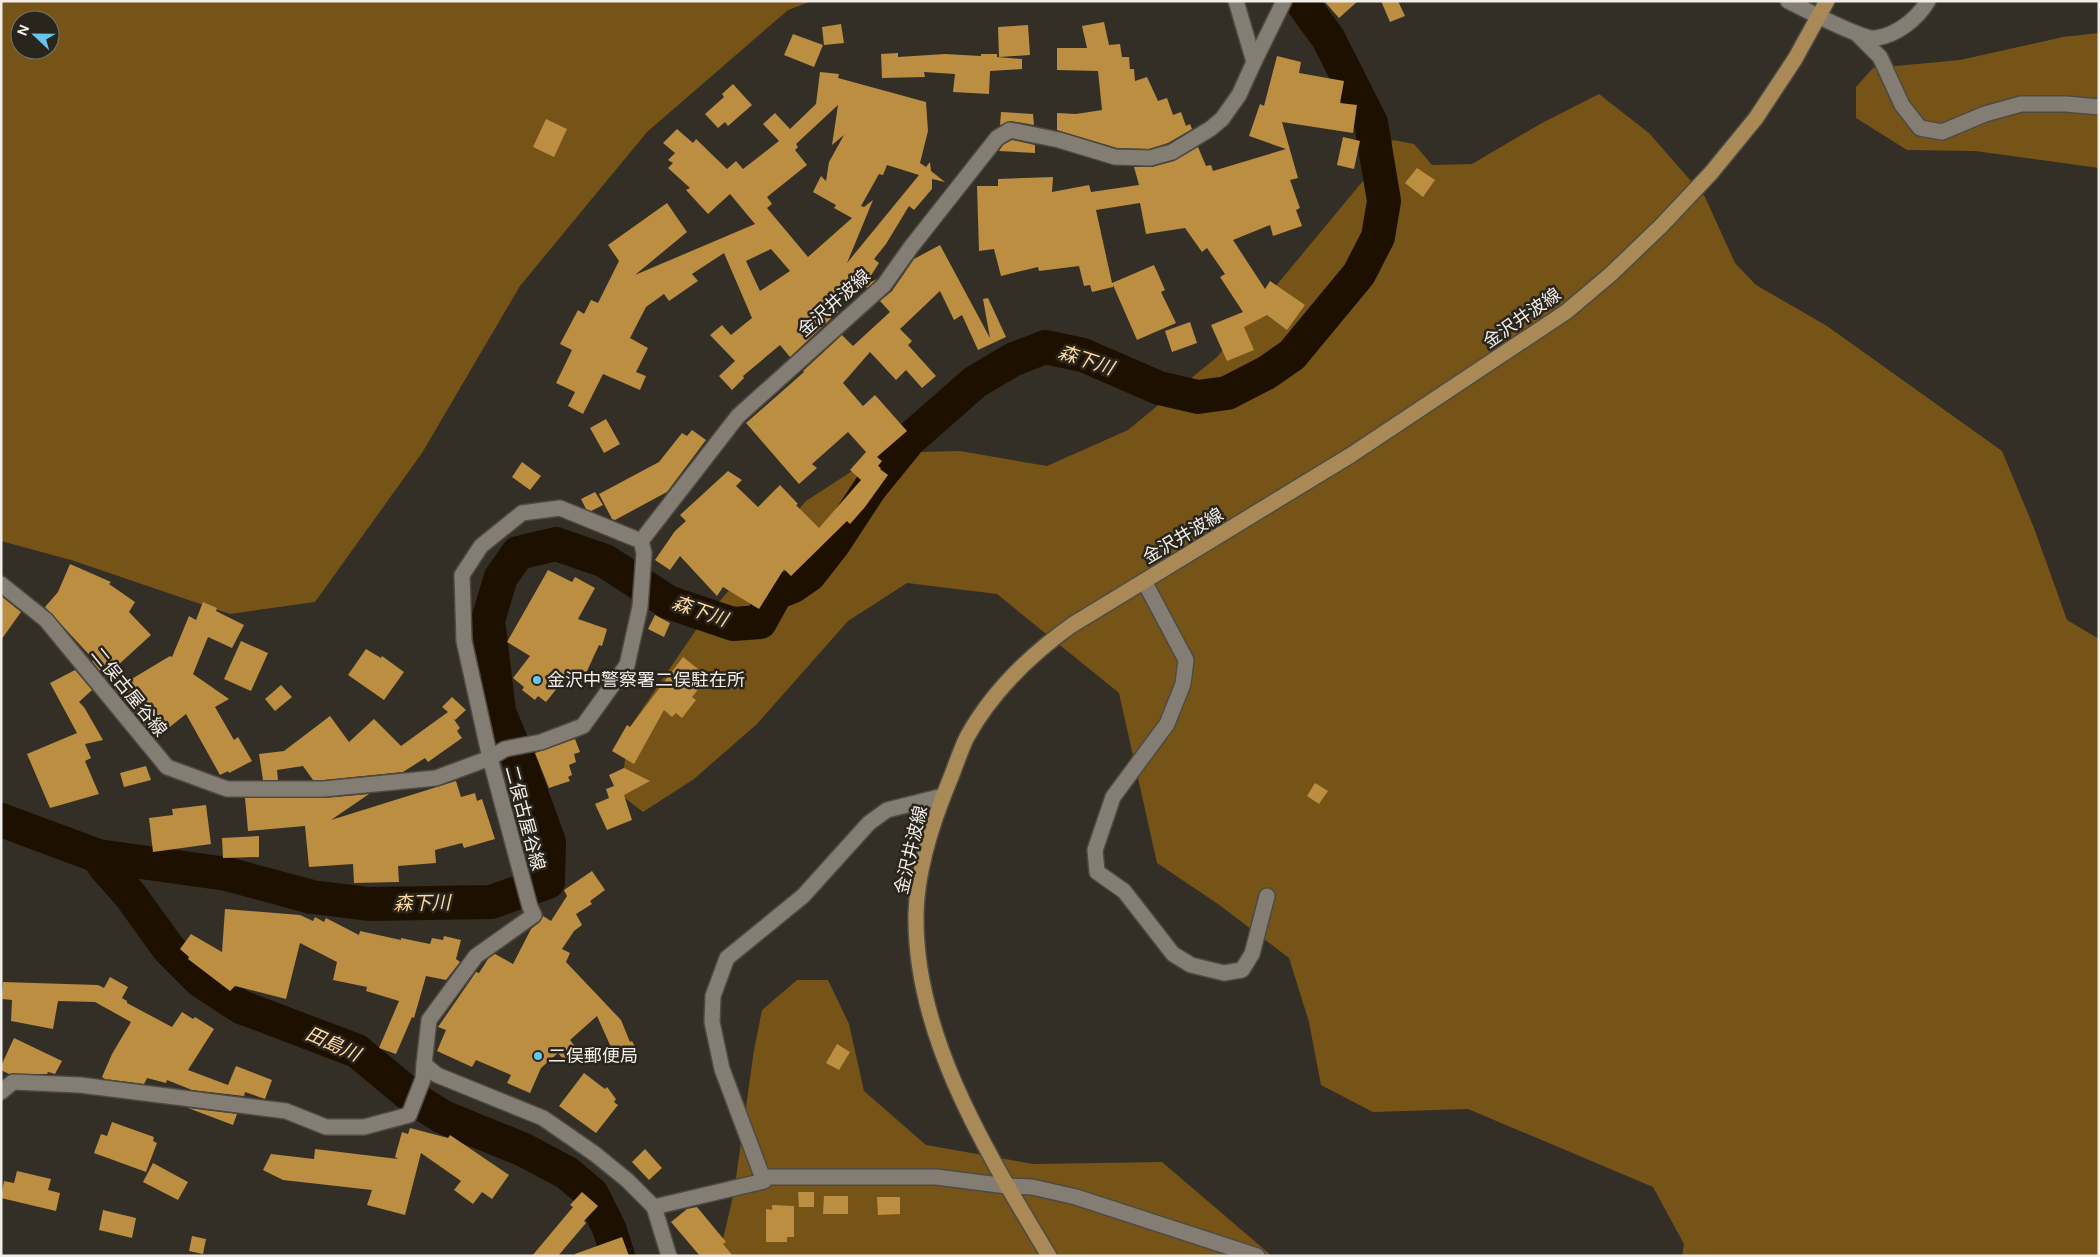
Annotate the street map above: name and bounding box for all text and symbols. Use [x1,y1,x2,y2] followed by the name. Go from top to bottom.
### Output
[10,10,60,60] north arrow
[13,22,33,38] text: N
[793,264,875,342] street label: 金沢井波線
[1478,282,1566,354] street label: 金沢井波線
[1055,339,1119,381] water label: 森下川
[1138,503,1228,569] street label: 金沢井波線
[669,590,733,633] water label: 森下川
[86,642,172,742] street label: 二俣古屋谷線
[547,668,745,692] place label: 金沢中警察署二俣駐在所
[531,674,543,686] marker: 金沢中警察署二俣駐在所
[499,763,551,873] street label: 二俣古屋谷線
[889,803,933,897] street label: 金沢井波線
[393,890,453,916] water label: 森下川
[302,1021,366,1068] water label: 田島川
[548,1044,638,1068] place label: 二俣郵便局
[532,1050,544,1062] marker: 二俣郵便局

